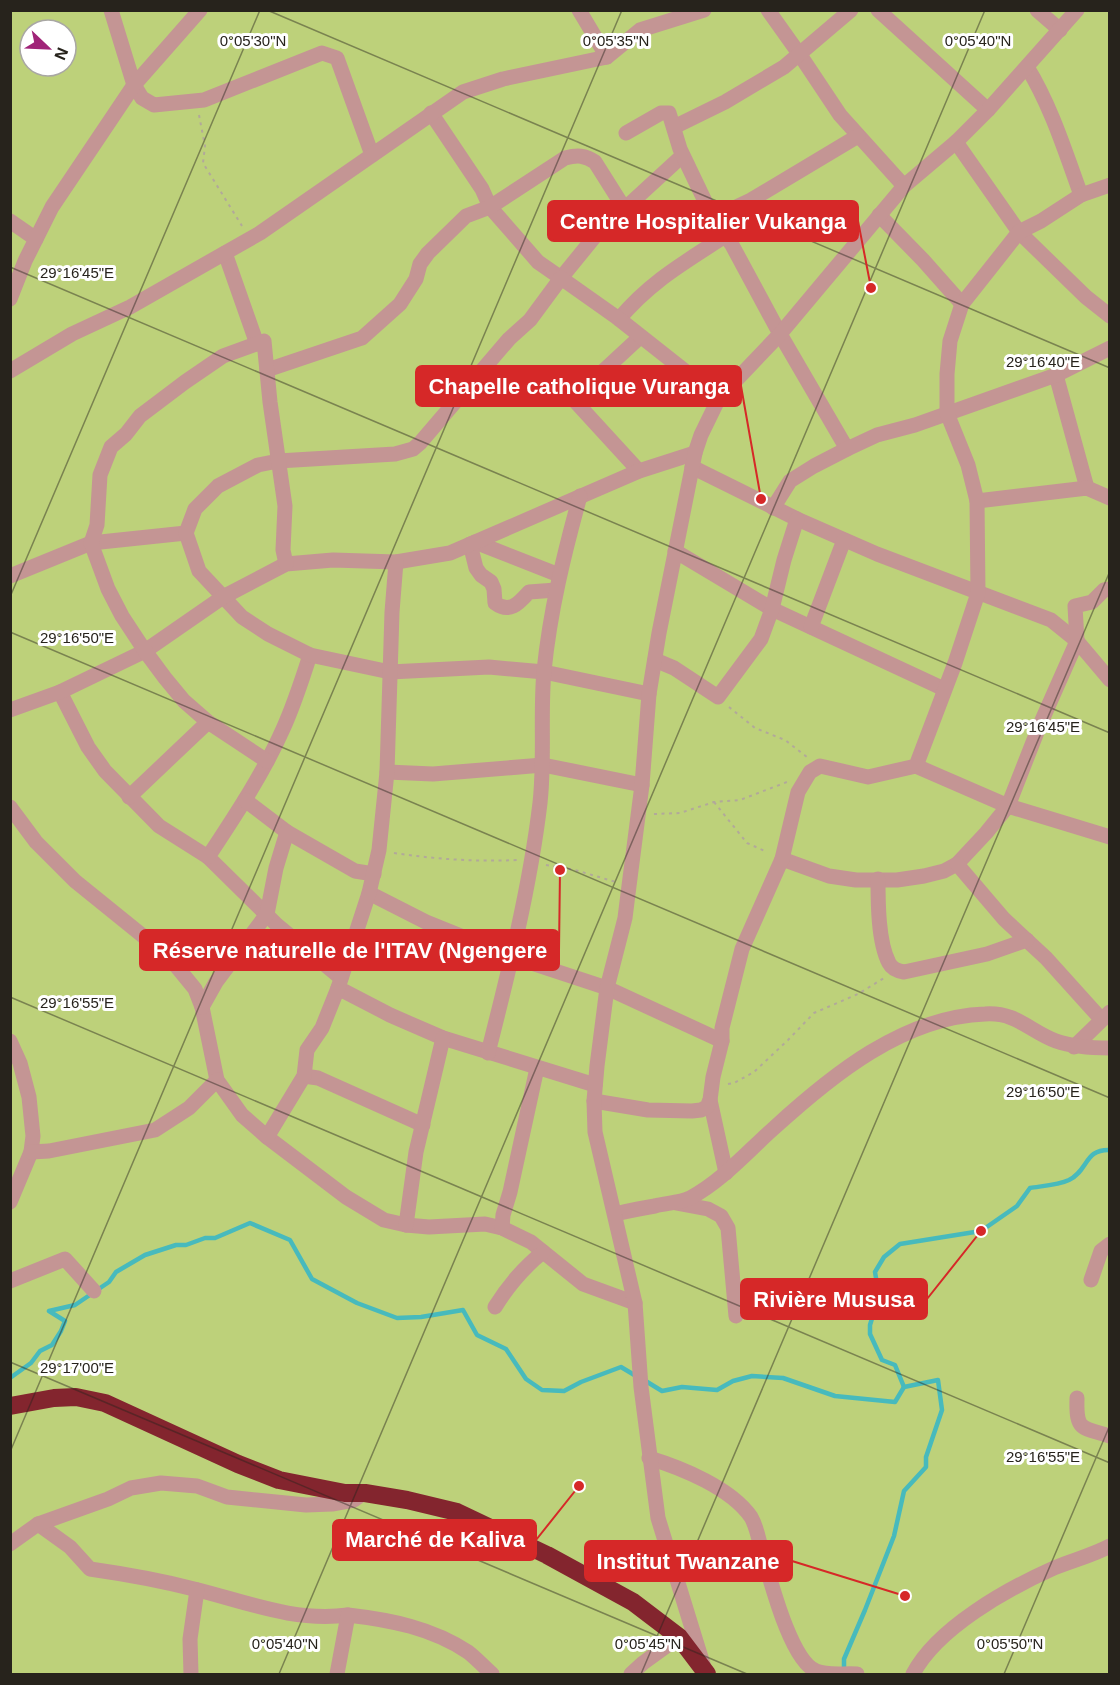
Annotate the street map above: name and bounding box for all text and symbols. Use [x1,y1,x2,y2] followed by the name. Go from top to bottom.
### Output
[18,18,78,78] north arrow
[220,32,286,49] text: 0°05'30"N
[583,32,649,49] text: 0°05'35"N
[945,32,1011,49] text: 0°05'40"N
[51,45,71,62] text: N
[548,201,858,241] callout: Centre Hospitalier Vukanga
[560,209,847,234] text: Centre Hospitalier Vukanga
[40,264,114,281] text: 29°16'45"E
[1006,353,1080,370] text: 29°16'40"E
[416,366,741,406] callout: Chapelle catholique Vuranga
[428,374,730,399] text: Chapelle catholique Vuranga
[40,629,114,646] text: 29°16'50"E
[1006,718,1080,735] text: 29°16'45"E
[140,930,559,970] callout: Réserve naturelle de l'ITAV (Ngengere
[153,938,547,963] text: Réserve naturelle de l'ITAV (Ngengere
[40,994,114,1011] text: 29°16'55"E
[1006,1083,1080,1100] text: 29°16'50"E
[741,1279,927,1319] callout: Rivière Mususa
[753,1287,915,1312] text: Rivière Mususa
[40,1359,114,1376] text: 29°17'00"E
[1006,1448,1080,1465] text: 29°16'55"E
[333,1520,536,1560] callout: Marché de Kaliva
[345,1527,526,1552] text: Marché de Kaliva
[585,1541,792,1581] callout: Institut Twanzane
[597,1549,779,1574] text: Institut Twanzane
[252,1635,318,1652] text: 0°05'40"N
[615,1635,681,1652] text: 0°05'45"N
[977,1635,1043,1652] text: 0°05'50"N

